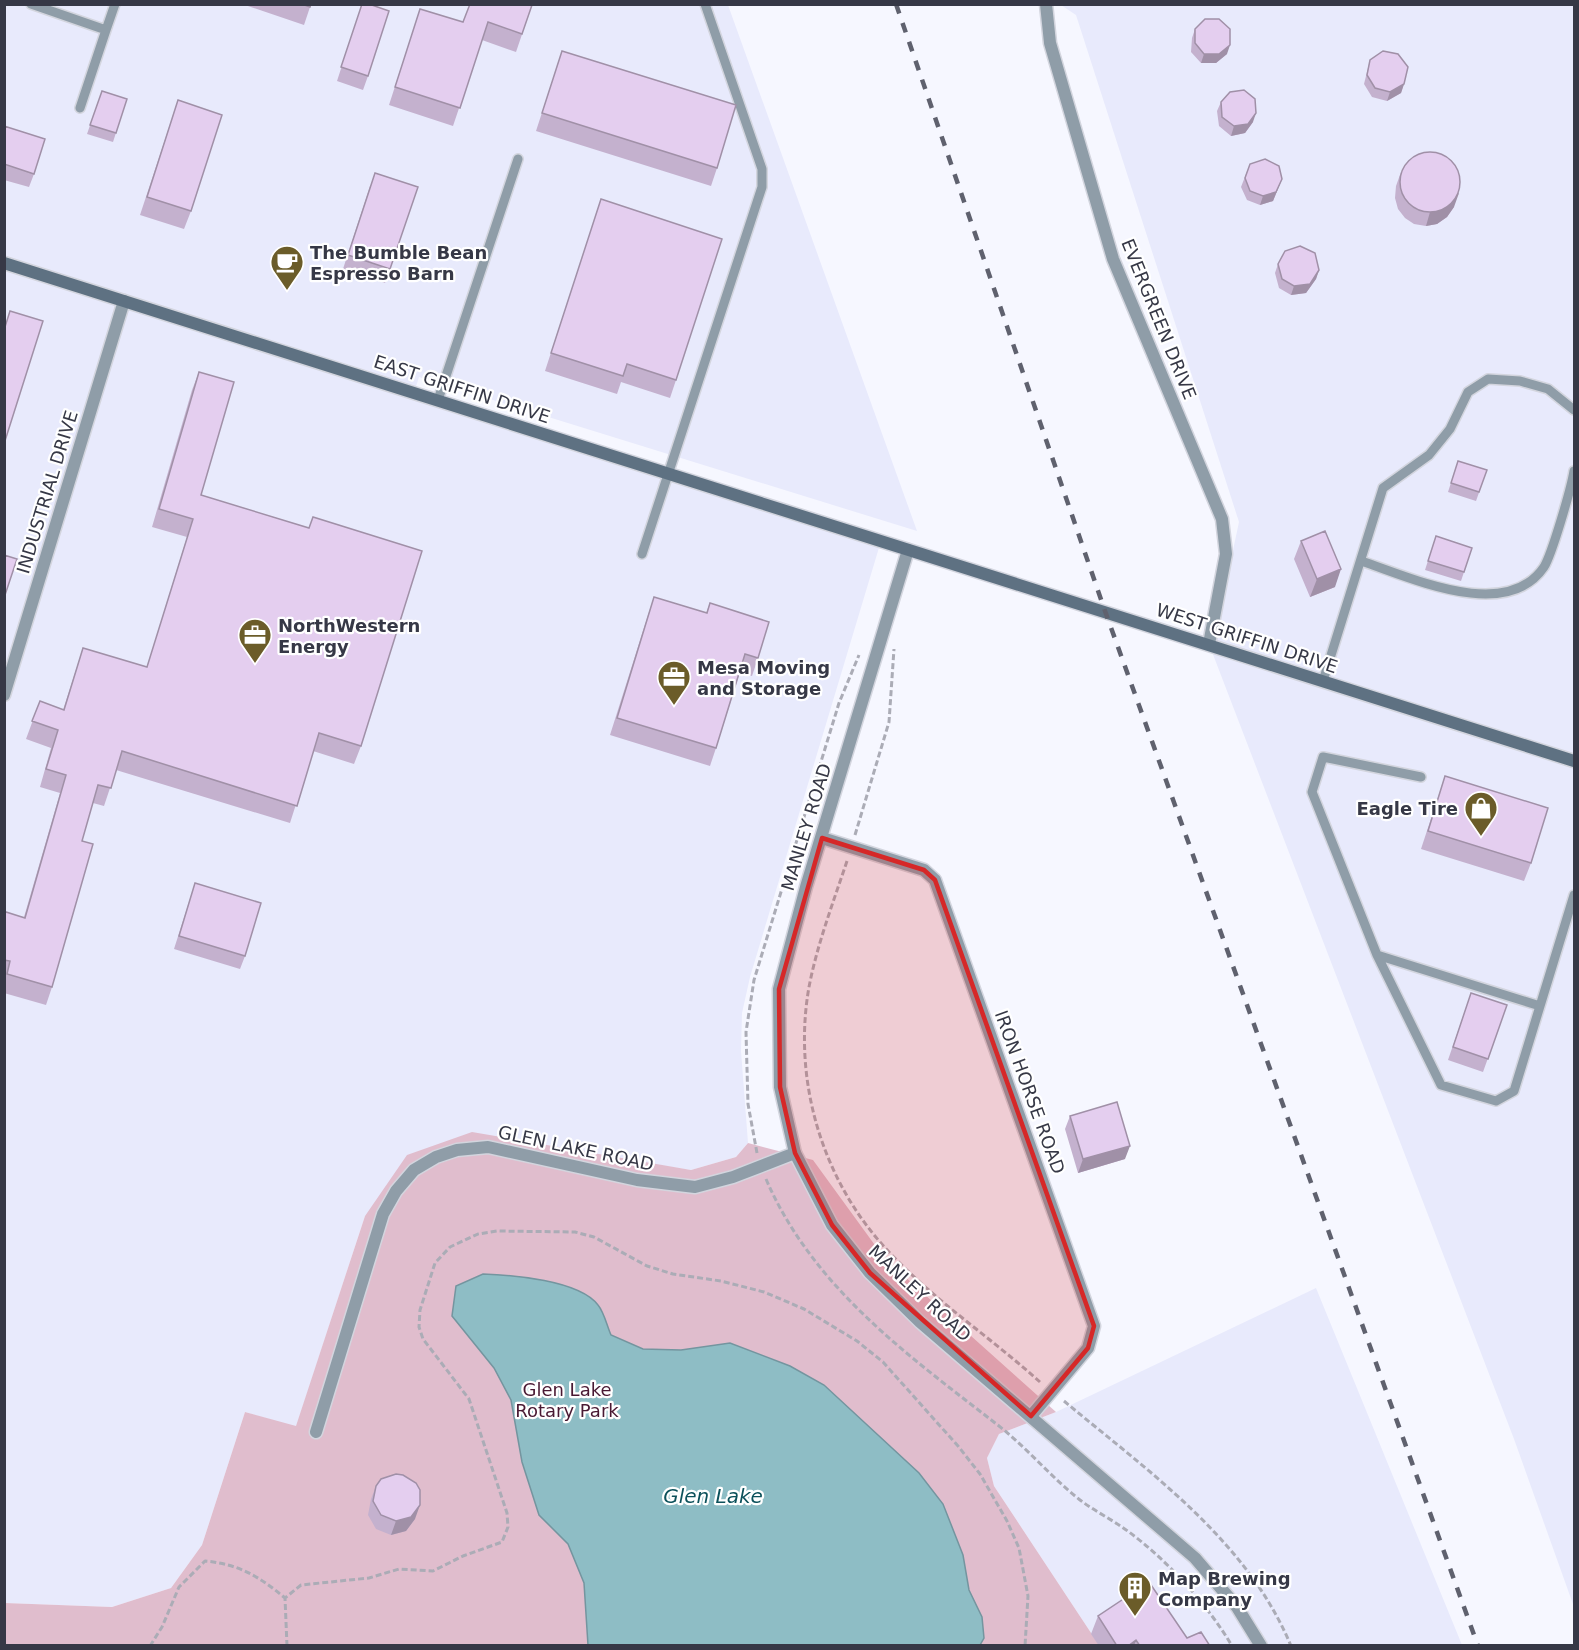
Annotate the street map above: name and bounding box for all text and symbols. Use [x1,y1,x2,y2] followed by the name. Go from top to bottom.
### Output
[1117,236,1201,402] street label: EVERGREEN DRIVE
[310,242,487,284] place label: The Bumble Bean Espresso Barn
[269,244,305,291] cafe icon: The Bumble Bean Espresso Barn
[371,351,553,427] street label: EAST GRIFFIN DRIVE
[12,408,82,576] street label: INDUSTRIAL DRIVE
[1154,599,1340,677] street label: WEST GRIFFIN DRIVE
[278,615,420,657] place label: NorthWestern Energy
[237,617,273,664] office icon: NorthWestern Energy
[697,657,830,699] place label: Mesa Moving and Storage
[656,659,692,706] office icon: Mesa Moving and Storage
[777,761,835,893] street label: MANLEY ROAD
[1463,790,1499,837] shop icon: Eagle Tire
[1356,798,1458,819] place label: Eagle Tire
[991,1007,1069,1177] street label: IRON HORSE ROAD
[496,1121,656,1175] street label: GLEN LAKE ROAD
[865,1240,975,1346] street label: MANLEY ROAD
[515,1379,619,1421] park label: Glen Lake Rotary Park
[663,1484,763,1508] water label: Glen Lake
[1158,1568,1291,1610] place label: Map Brewing Company
[1117,1570,1153,1617] building icon: Map Brewing Company

